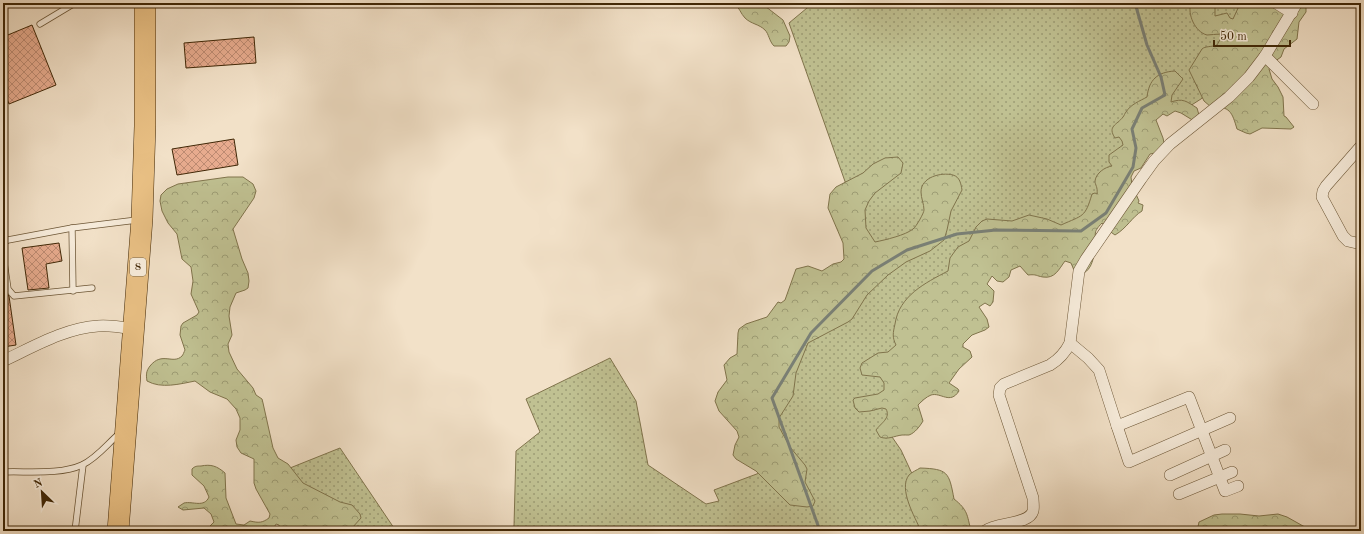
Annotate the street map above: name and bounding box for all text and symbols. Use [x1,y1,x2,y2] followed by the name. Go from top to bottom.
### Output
[1214,22,1290,48] scale bar
[1220,30,1247,43] text: 50 m
[130,258,146,276] road number: 8
[22,472,62,512] north arrow
[32,477,45,491] text: N

